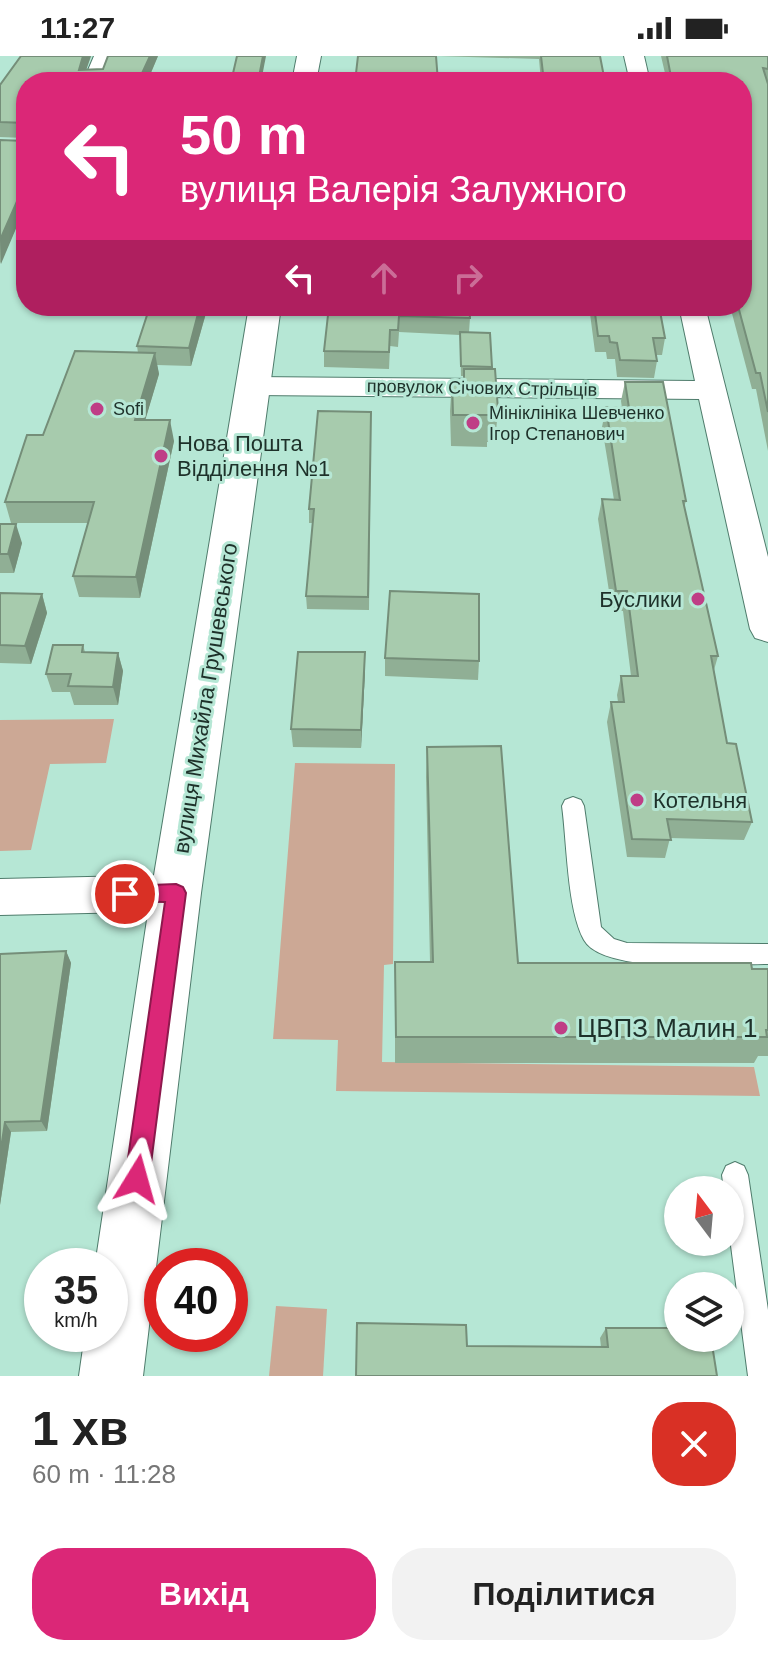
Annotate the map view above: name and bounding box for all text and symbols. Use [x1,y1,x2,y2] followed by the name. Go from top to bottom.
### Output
[40,11,115,44] text: 11:27
[180,103,308,166] text: 50 m
[48,104,152,208] icon: left
[180,169,627,210] text: вулиця Валерія Залужного
[278,256,322,300] icon: left
[362,256,406,300] icon: ahead
[446,256,490,300] icon: right
[367,376,597,400] street label: провулок Січових Стрільців
[113,399,144,419] place label: Sofi
[88,400,106,418] marker: Sofi
[489,403,664,444] place label: Мініклініка Шевченко Ігор Степанович
[464,414,482,432] marker: Мініклініка Шевченко Ігор Степанович
[177,431,330,481] place label: Нова Пошта Відділення №1
[152,447,170,465] marker: Нова Пошта Відділення №1
[169,541,242,855] street label: вулиця Михайла Грушевського
[599,587,682,612] place label: Буслики
[689,590,707,608] marker: Буслики
[653,788,747,813] place label: Котельня
[628,791,646,809] marker: Котельня
[91,860,159,928] pin
[103,872,147,916] icon: arrive
[577,1013,757,1043] place label: ЦВПЗ Малин 1
[552,1019,570,1037] marker: ЦВПЗ Малин 1
[95,1137,179,1221] position arrow
[664,1176,744,1256] north arrow
[664,1176,744,1352] map controls
[144,1248,248,1352] speed limit sign: 40
[54,1268,98,1312] text: 35
[664,1272,744,1352] button: layers
[54,1309,98,1331] text: km/h
[32,1402,128,1455] text: 1 хв
[652,1402,736,1486] button: close
[32,1459,176,1489] text: 60 m · 11:28
[32,1548,376,1640] button: Вихід
[392,1548,736,1640] button: Поділитися

